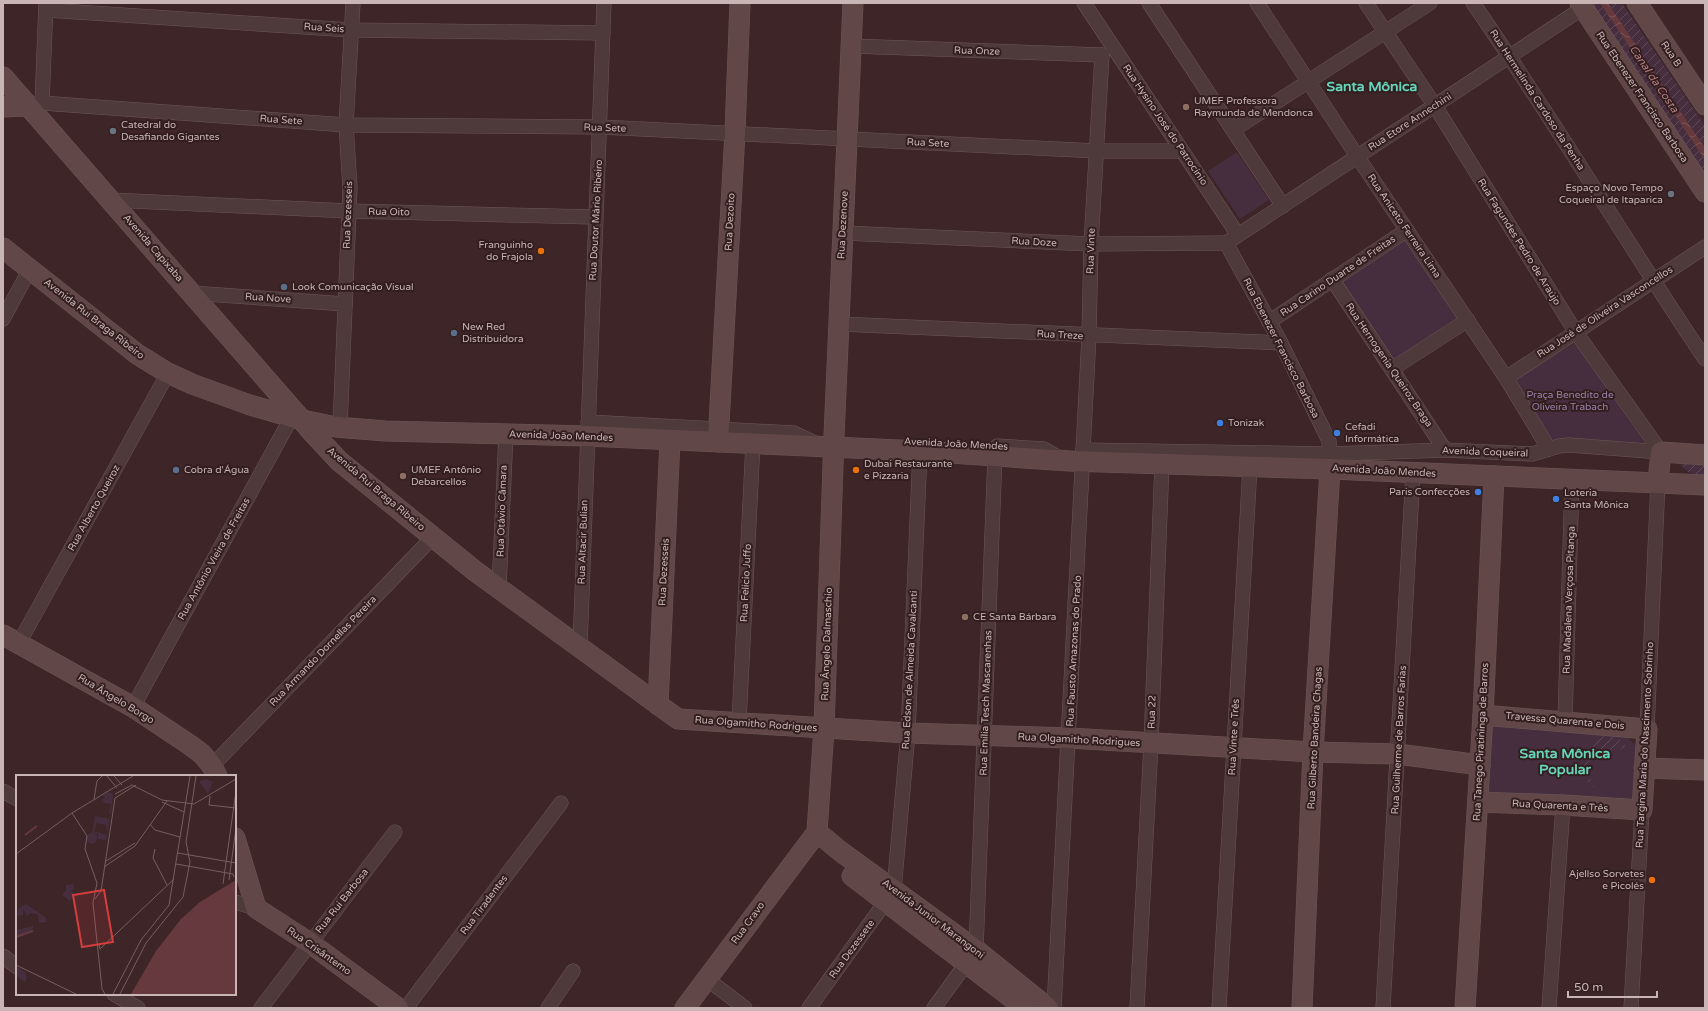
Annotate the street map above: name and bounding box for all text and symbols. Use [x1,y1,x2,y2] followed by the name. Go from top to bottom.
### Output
[303,21,345,35] street label: Rua Seis
[1487,27,1587,173] street label: Rua Hermelinda Cardoso da Penha
[1593,29,1691,165] street label: Rua Ebenezer Francisco Barbosa
[1658,39,1684,69] street label: Rua B
[1627,43,1682,116] water label: Canal da Costa
[954,44,1001,58] street label: Rua Onze
[1120,62,1210,188] street label: Rua Hysino José do Patrocínio
[1327,78,1418,95] district label: Santa Mônica
[1366,91,1454,153] street label: Rua Etore Annechini
[1194,95,1313,119] place label: UMEF Professora Raymunda de Mendonca
[1181,102,1191,112] marker: UMEF Professora Raymunda de Mendonca
[259,113,303,127] street label: Rua Sete
[121,119,220,143] place label: Catedral do Desafiando Gigantes
[583,121,627,135] street label: Rua Sete
[108,126,118,136] marker: Catedral do Desafiando Gigantes
[906,136,950,150] street label: Rua Sete
[587,159,605,281] street label: Rua Doutor Mário Ribeiro
[1365,172,1443,280] street label: Rua Aniceto Ferreira Lima
[1475,176,1563,308] street label: Rua Fagundes Pedro de Araújo
[341,181,355,249] street label: Rua Dezesseis
[1559,182,1663,206] place label: Espaço Novo Tempo Coqueiral de Itaparica
[1666,189,1676,199] marker: Espaço Novo Tempo Coqueiral de Itaparica
[835,190,851,259] street label: Rua Dezenove
[722,193,738,251] street label: Rua Dezoito
[368,206,410,218] street label: Rua Oito
[120,212,186,284] street label: Avenida Capixaba
[1084,227,1098,274] street label: Rua Vinte
[1278,233,1398,319] street label: Rua Carino Duarte de Freitas
[1011,235,1057,249] street label: Rua Doze
[479,239,533,263] place label: Franguinho do Frajola
[536,246,546,256] marker: Franguinho do Frajola
[1535,263,1675,360] street label: Rua José de Oliveira Vasconcellos
[41,276,147,362] street label: Avenida Rui Braga Ribeiro
[1240,276,1322,420] street label: Rua Ebenezer Francisco Barbosa
[292,281,414,293] place label: Look Comunicação Visual
[279,282,289,292] marker: Look Comunicação Visual
[245,290,292,306] street label: Rua Nove
[1343,301,1435,429] street label: Rua Hernogenia Queiroz Braga
[462,321,524,345] place label: New Red Distribuidora
[449,328,459,338] marker: New Red Distribuidora
[1036,328,1084,342] street label: Rua Treze
[1526,389,1614,413] park label: Praça Benedito de Oliveira Trabach
[1228,417,1265,429] place label: Tonizak
[1215,418,1225,428] marker: Tonizak
[1345,421,1399,445] place label: Cefadi Informática
[509,428,613,444] street label: Avenida João Mendes
[1332,428,1342,438] marker: Cefadi Informática
[904,435,1009,453] street label: Avenida João Mendes
[1442,444,1528,460] street label: Avenida Coqueiral
[325,445,427,533] street label: Avenida Rui Braga Ribeiro
[864,458,953,482] place label: Dubai Restaurante e Pizzaria
[1332,462,1437,480] street label: Avenida João Mendes
[65,463,123,553] street label: Rua Alberto Queiroz
[184,464,249,476] place label: Cobra d'Água
[411,464,481,488] place label: UMEF Antônio Debarcellos
[171,465,181,475] marker: Cobra d'Água
[494,465,510,557] street label: Rua Otávio Câmara
[851,465,861,475] marker: Dubai Restaurante e Pizzaria
[398,471,408,481] marker: UMEF Antônio Debarcellos
[1389,486,1470,498] place label: Paris Confecções
[1473,487,1483,497] marker: Paris Confecções
[1564,487,1629,511] place label: Loteria Santa Mônica
[1551,494,1561,504] marker: Loteria Santa Mônica
[175,496,253,622] street label: Rua Antônio Vieira de Freitas
[576,499,590,585] street label: Rua Altacir Bulian
[1560,526,1578,674] street label: Rua Madalena Verçosa Pitanga
[656,538,672,606] street label: Rua Dezesseis
[738,543,754,623] street label: Rua Felício Juffo
[1064,575,1084,727] street label: Rua Fausto Amazonas do Prado
[819,587,835,701] street label: Rua Ângelo Dalmaschio
[900,590,920,750] street label: Rua Edson de Almeida Cavalcanti
[267,593,379,709] street label: Rua Armando Dornellas Pereira
[973,611,1056,623] place label: CE Santa Bárbara
[960,612,970,622] marker: CE Santa Bárbara
[977,630,995,776] street label: Rua Emília Tesch Mascarenhas
[1634,642,1656,848] street label: Rua Targina Maria do Nascimento Sobrinho
[1471,662,1491,821] street label: Rua Tanego Piratininga de Barros
[1389,665,1409,815] street label: Rua Guilherme de Barros Farias
[1305,666,1325,810] street label: Rua Gilberto Bandeira Chagas
[76,671,156,727] street label: Rua Ângelo Borgo
[1145,695,1159,729] street label: Rua 22
[1226,698,1242,776] street label: Rua Vinte e Três
[1505,710,1625,732] street label: Travessa Quarenta e Dois
[694,714,818,734] street label: Rua Olgamitho Rodrigues
[1017,731,1141,749] street label: Rua Olgamitho Rodrigues
[1520,745,1611,778] district label: Santa Mônica Popular
[16,775,236,995] inset map
[1512,797,1609,815] street label: Rua Quarenta e Três
[313,866,371,936] street label: Rua Rui Barbosa
[1569,868,1644,892] place label: Ajellso Sorvetes e Picolés
[458,873,510,937] street label: Rua Tiradentes
[1647,875,1657,885] marker: Ajellso Sorvetes e Picolés
[880,877,986,961] street label: Avenida Junior Marangoni
[729,900,767,946] street label: Rua Cravo
[827,917,878,981] street label: Rua Dezessete
[285,924,353,978] street label: Rua Crisântemo
[1568,973,1657,999] scale bar
[1574,980,1603,994] text: 50 m

